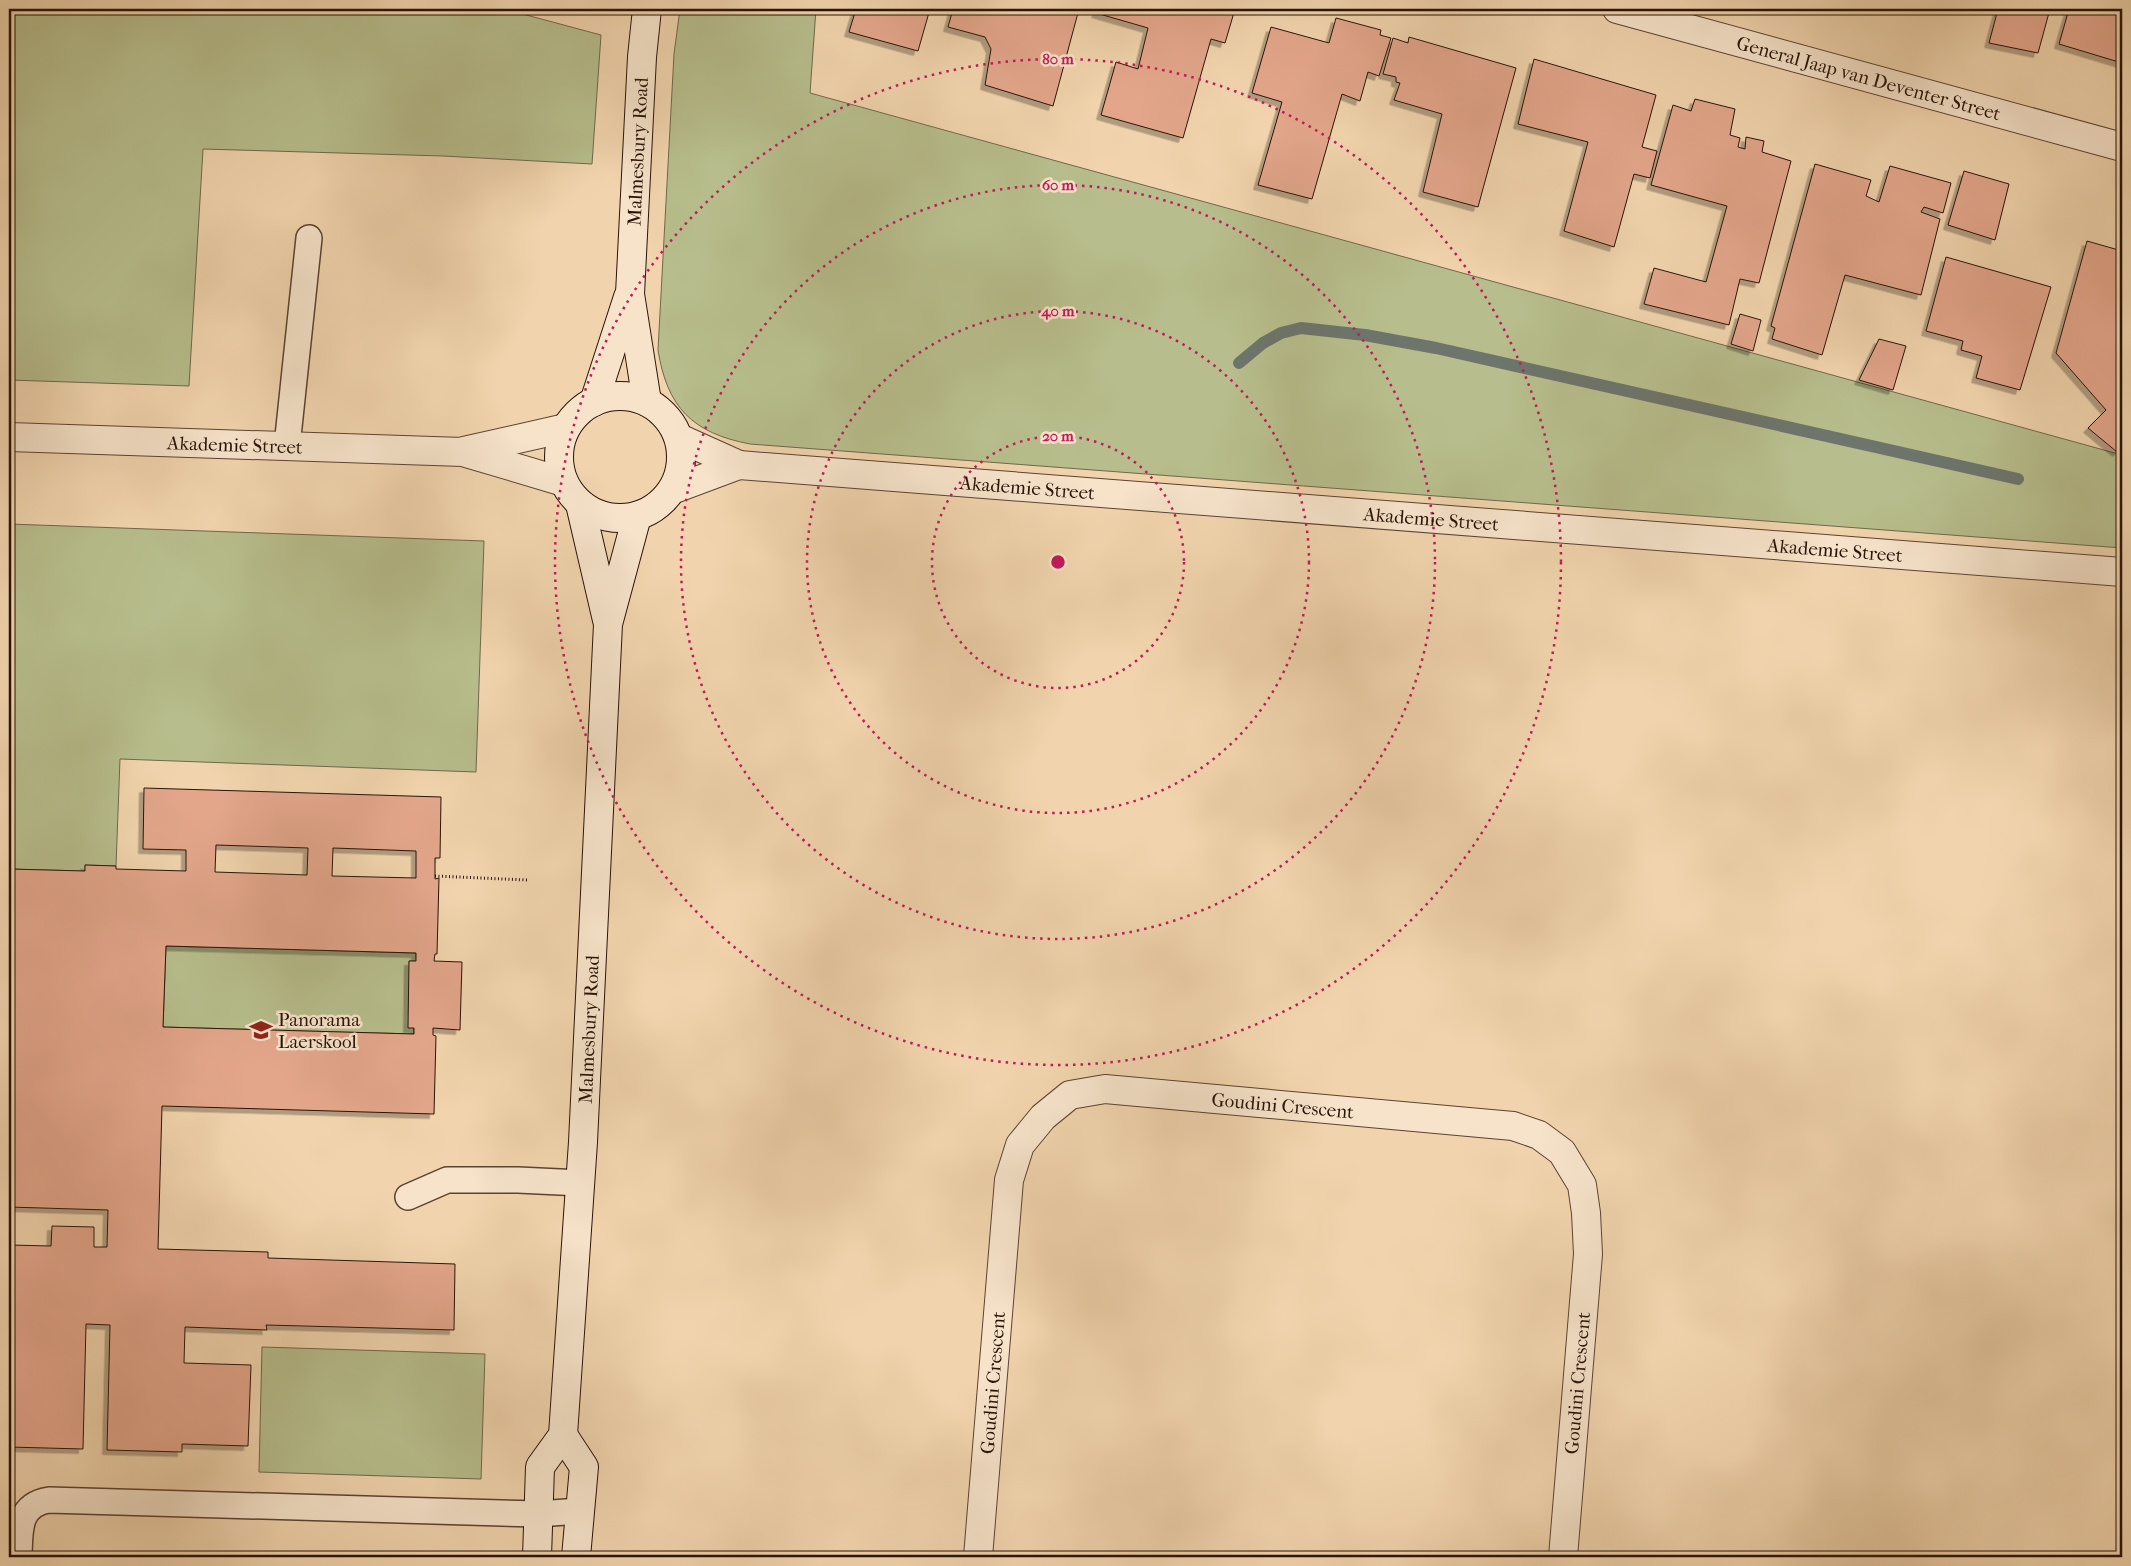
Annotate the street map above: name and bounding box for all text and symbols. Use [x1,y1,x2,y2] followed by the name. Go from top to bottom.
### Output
[1734,32,2003,125] street label: General Jaap van Deventer Street
[1042,50,1074,68] text: 80 m
[623,76,653,226] street label: Malmesbury Road
[1042,176,1075,194] text: 60 m
[1041,302,1075,320] text: 40 m
[1042,427,1074,445] text: 20 m
[166,432,303,459] street label: Akademie Street
[958,472,1096,505] street label: Akademie Street
[1362,503,1500,536] street label: Akademie Street
[1765,535,1904,567] street label: Akademie Street
[1049,553,1067,571] centre of rings
[575,954,604,1104] street label: Malmesbury Road
[278,1009,360,1053] place label: Panorama Laerskool
[248,1017,274,1043] school or university icon: Panorama Laerskool
[1210,1089,1355,1124] street label: Goudini Crescent
[977,1310,1010,1455] street label: Goudini Crescent
[1561,1311,1595,1455] street label: Goudini Crescent

